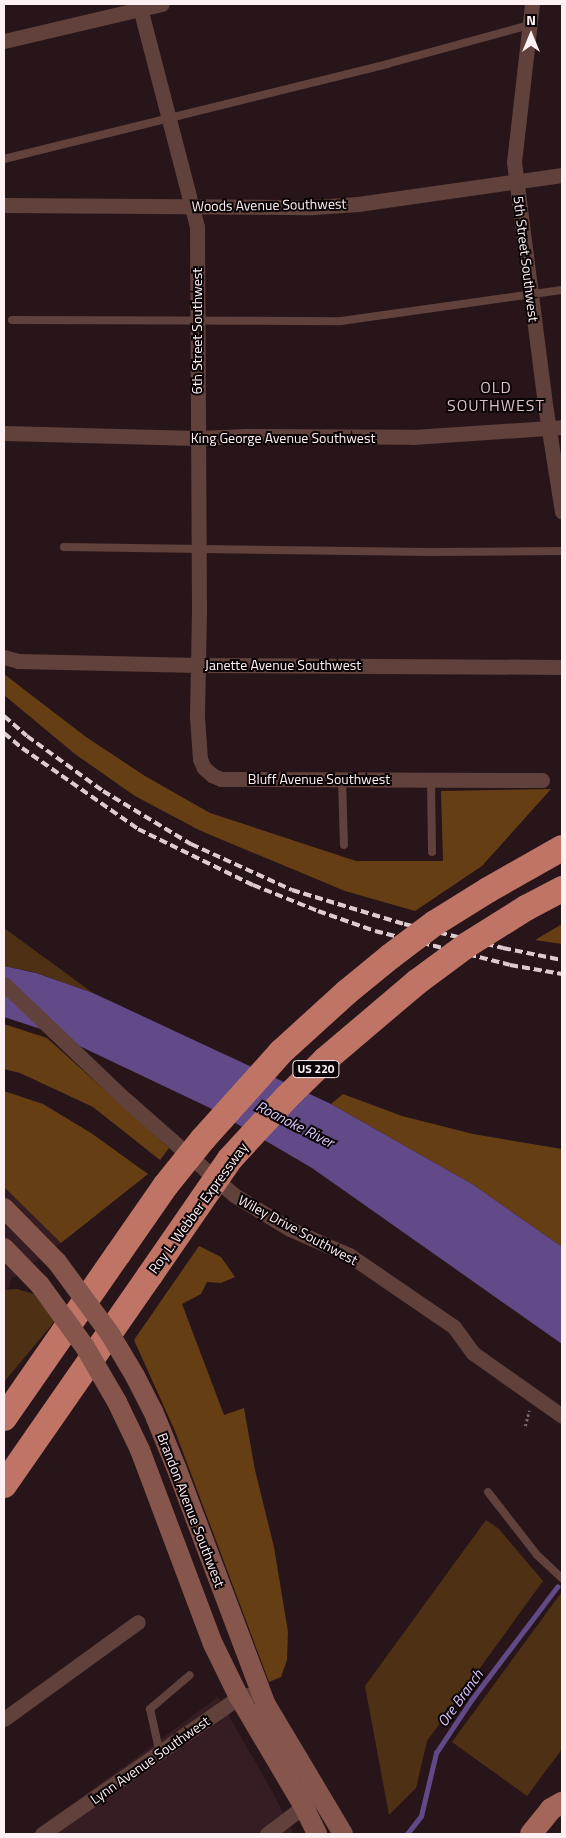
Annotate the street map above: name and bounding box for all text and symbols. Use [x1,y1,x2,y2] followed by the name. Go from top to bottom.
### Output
[526,9,536,30] text: N
[506,10,556,60] north arrow
[192,195,346,215] street label: Woods Avenue Southwest
[510,195,542,323] street label: 5th Street Southwest
[189,268,205,394] street label: 6th Street Southwest
[446,377,546,415] district label: OLD SOUTHWEST
[191,430,375,446] street label: King George Avenue Southwest
[205,657,361,673] street label: Janette Avenue Southwest
[248,771,390,787] street label: Bluff Avenue Southwest
[292,1060,340,1078] road number: US 220
[253,1097,337,1151] water label: Roanoke River
[145,1139,251,1277] street label: Roy L. Webber Expressway
[235,1191,361,1269] street label: Wiley Drive Southwest
[154,1430,228,1590] street label: Brandon Avenue Southwest
[433,1666,487,1730] water label: Ore Branch
[87,1712,213,1808] street label: Lynn Avenue Southwest

